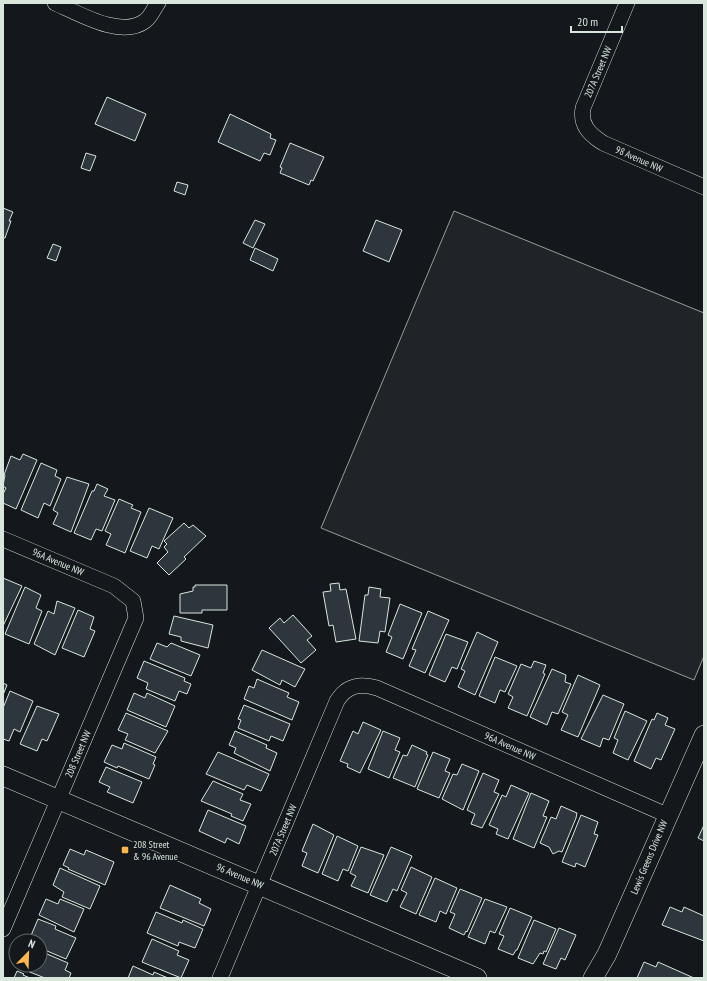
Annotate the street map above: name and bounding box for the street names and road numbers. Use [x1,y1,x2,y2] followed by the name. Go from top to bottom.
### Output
[581,44,615,100] street label: 207A Street NW
[613,143,665,175] street label: 98 Avenue NW
[30,545,86,579] street label: 96A Avenue NW
[62,728,94,780] street label: 208 Street NW
[482,729,538,763] street label: 96A Avenue NW
[266,802,300,858] street label: 207A Street NW
[627,818,671,896] street label: Lewis Greens Drive NW
[214,860,266,892] street label: 96 Avenue NW

